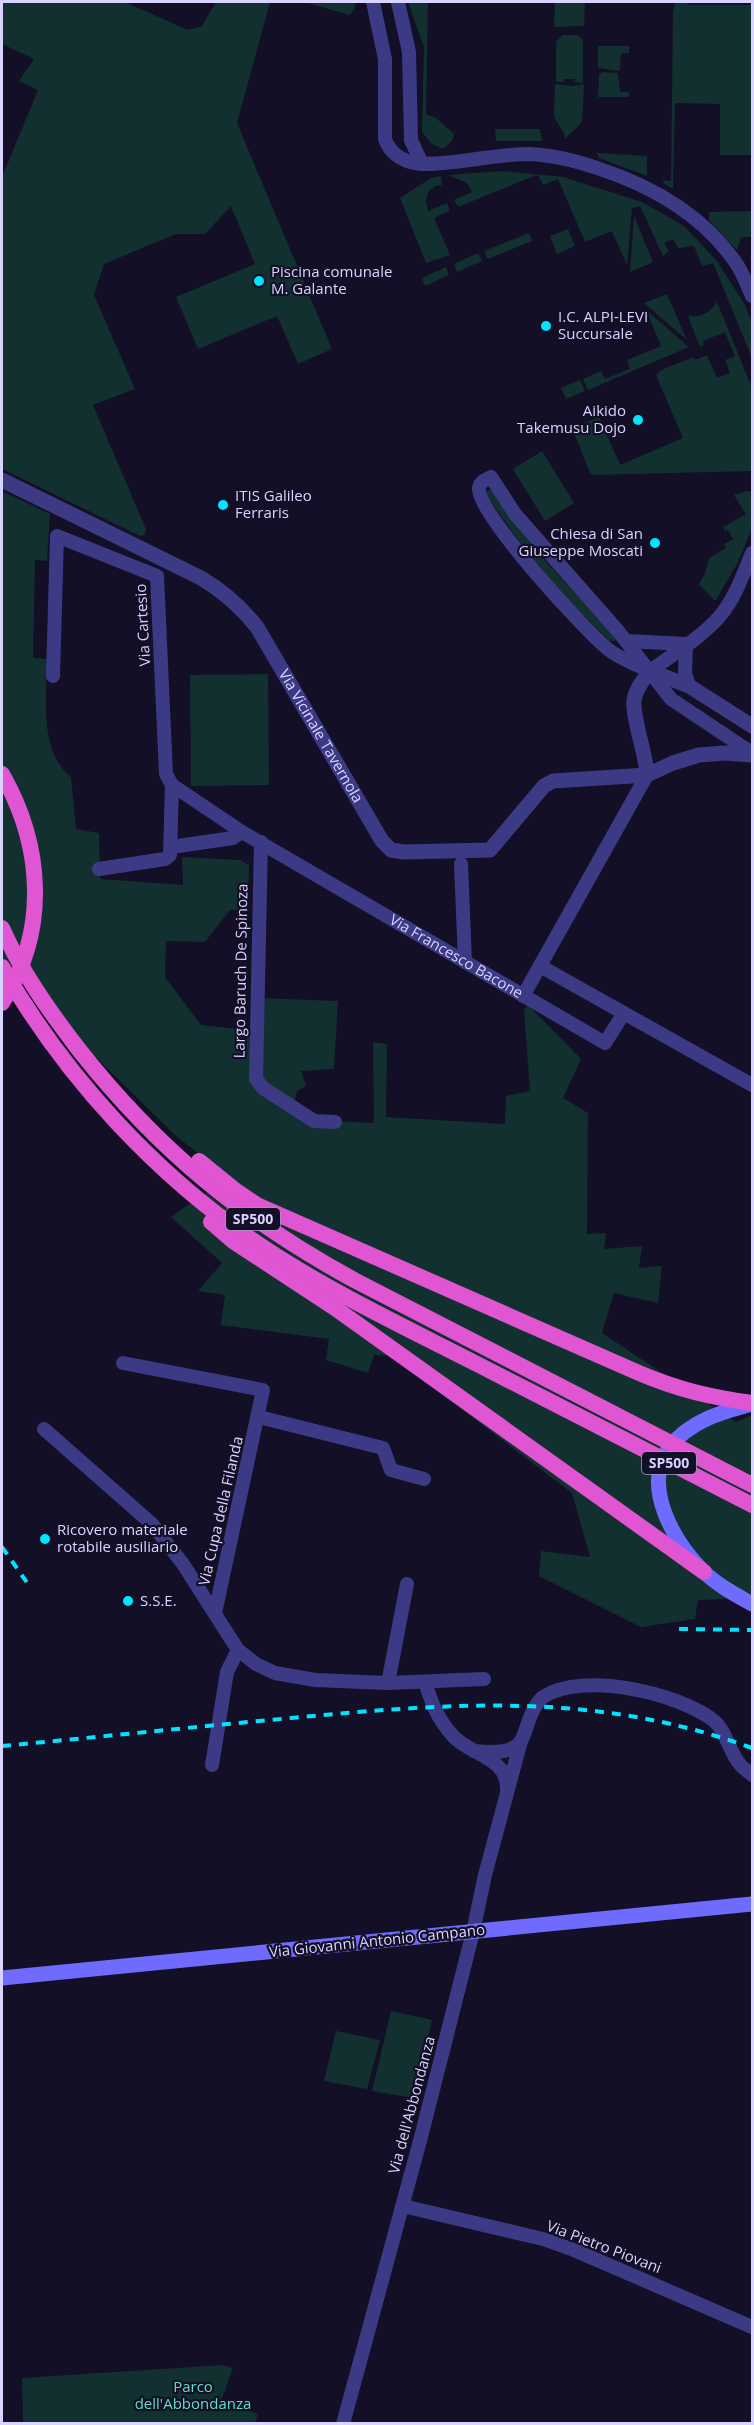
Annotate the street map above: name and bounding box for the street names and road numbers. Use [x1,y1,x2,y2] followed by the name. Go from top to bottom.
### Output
[130,583,154,667] street label: Via Cartesio
[275,665,368,806] street label: Via Vicinale Tavernola
[228,883,252,1059] street label: Largo Baruch De Spinoza
[386,909,527,1002] street label: Via Francesco Bacone
[226,1208,280,1230] road number: SP500
[193,1434,247,1587] street label: Via Cupa della Filanda
[642,1452,696,1474] road number: SP500
[268,1919,486,1961] street label: Via Giovanni Antonio Campano
[383,2034,439,2176] street label: Via dell'Abbondanza
[544,2215,665,2277] street label: Via Pietro Piovani

